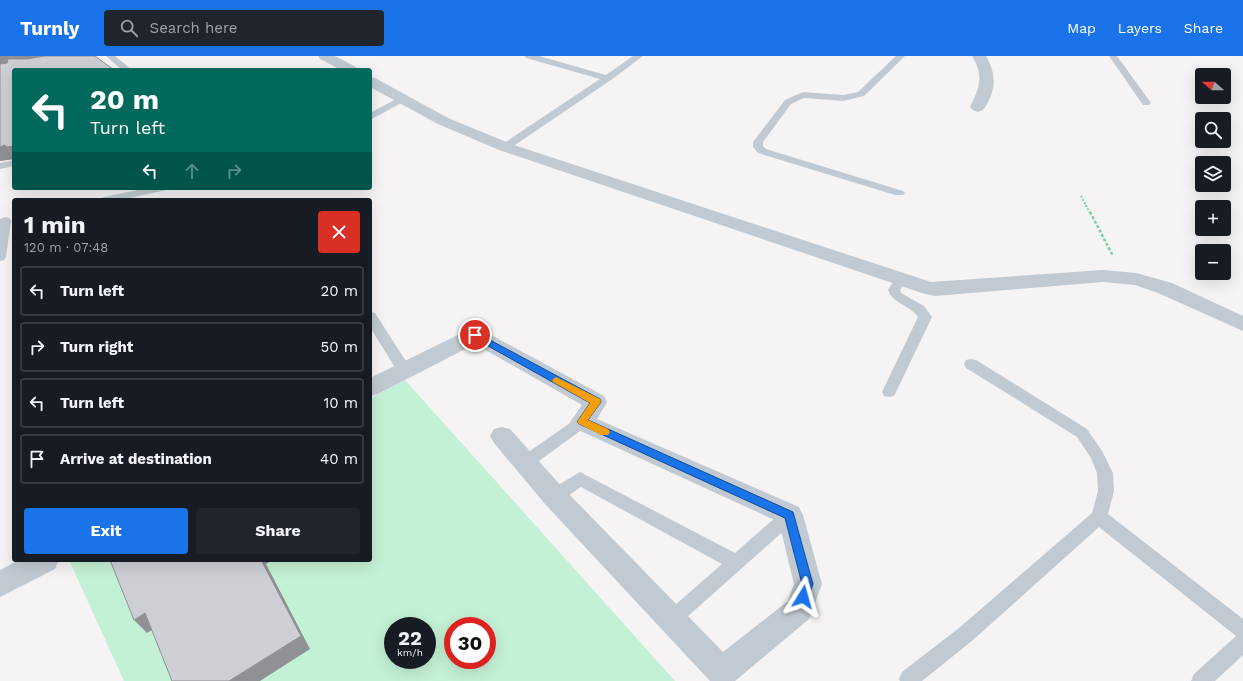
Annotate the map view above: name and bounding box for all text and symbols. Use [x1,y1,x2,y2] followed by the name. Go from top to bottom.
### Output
[104,10,384,46] search box
[20,17,80,40] text: Turnly
[118,17,140,39] icon: search
[150,19,237,37] text: Search here
[1067,20,1096,36] text: Map
[1118,20,1162,36] text: Layers
[1184,20,1223,36] text: Share
[1195,68,1231,104] north arrow
[1195,68,1231,280] map controls
[90,83,159,116] text: 20 m
[24,84,76,136] icon: left
[1195,112,1231,148] button: search
[90,117,165,138] text: Turn left
[1195,156,1231,192] button: layers
[139,160,161,182] icon: left
[181,160,203,182] icon: ahead
[223,160,245,182] icon: right
[1195,200,1231,236] button: +
[24,211,86,239] text: 1 min
[318,211,360,253] button: close
[24,240,108,255] text: 120 m · 07:48
[1195,244,1231,280] button: −
[26,280,48,302] icon: left
[60,282,124,300] text: Turn left
[321,282,358,300] text: 20 m
[458,318,492,352] pin
[464,324,486,346] icon: arrive
[26,336,48,358] icon: right
[60,338,133,356] text: Turn right
[321,338,358,356] text: 50 m
[26,392,48,414] icon: left
[60,394,124,412] text: Turn left
[323,394,358,412] text: 10 m
[26,448,48,470] icon: arrive
[60,450,212,468] text: Arrive at destination
[320,450,358,468] text: 40 m
[24,508,188,554] button: Exit
[196,508,360,554] button: Share
[782,576,824,618] position arrow
[444,617,496,669] speed limit sign: 30
[398,626,422,650] text: 22
[397,647,423,658] text: km/h

